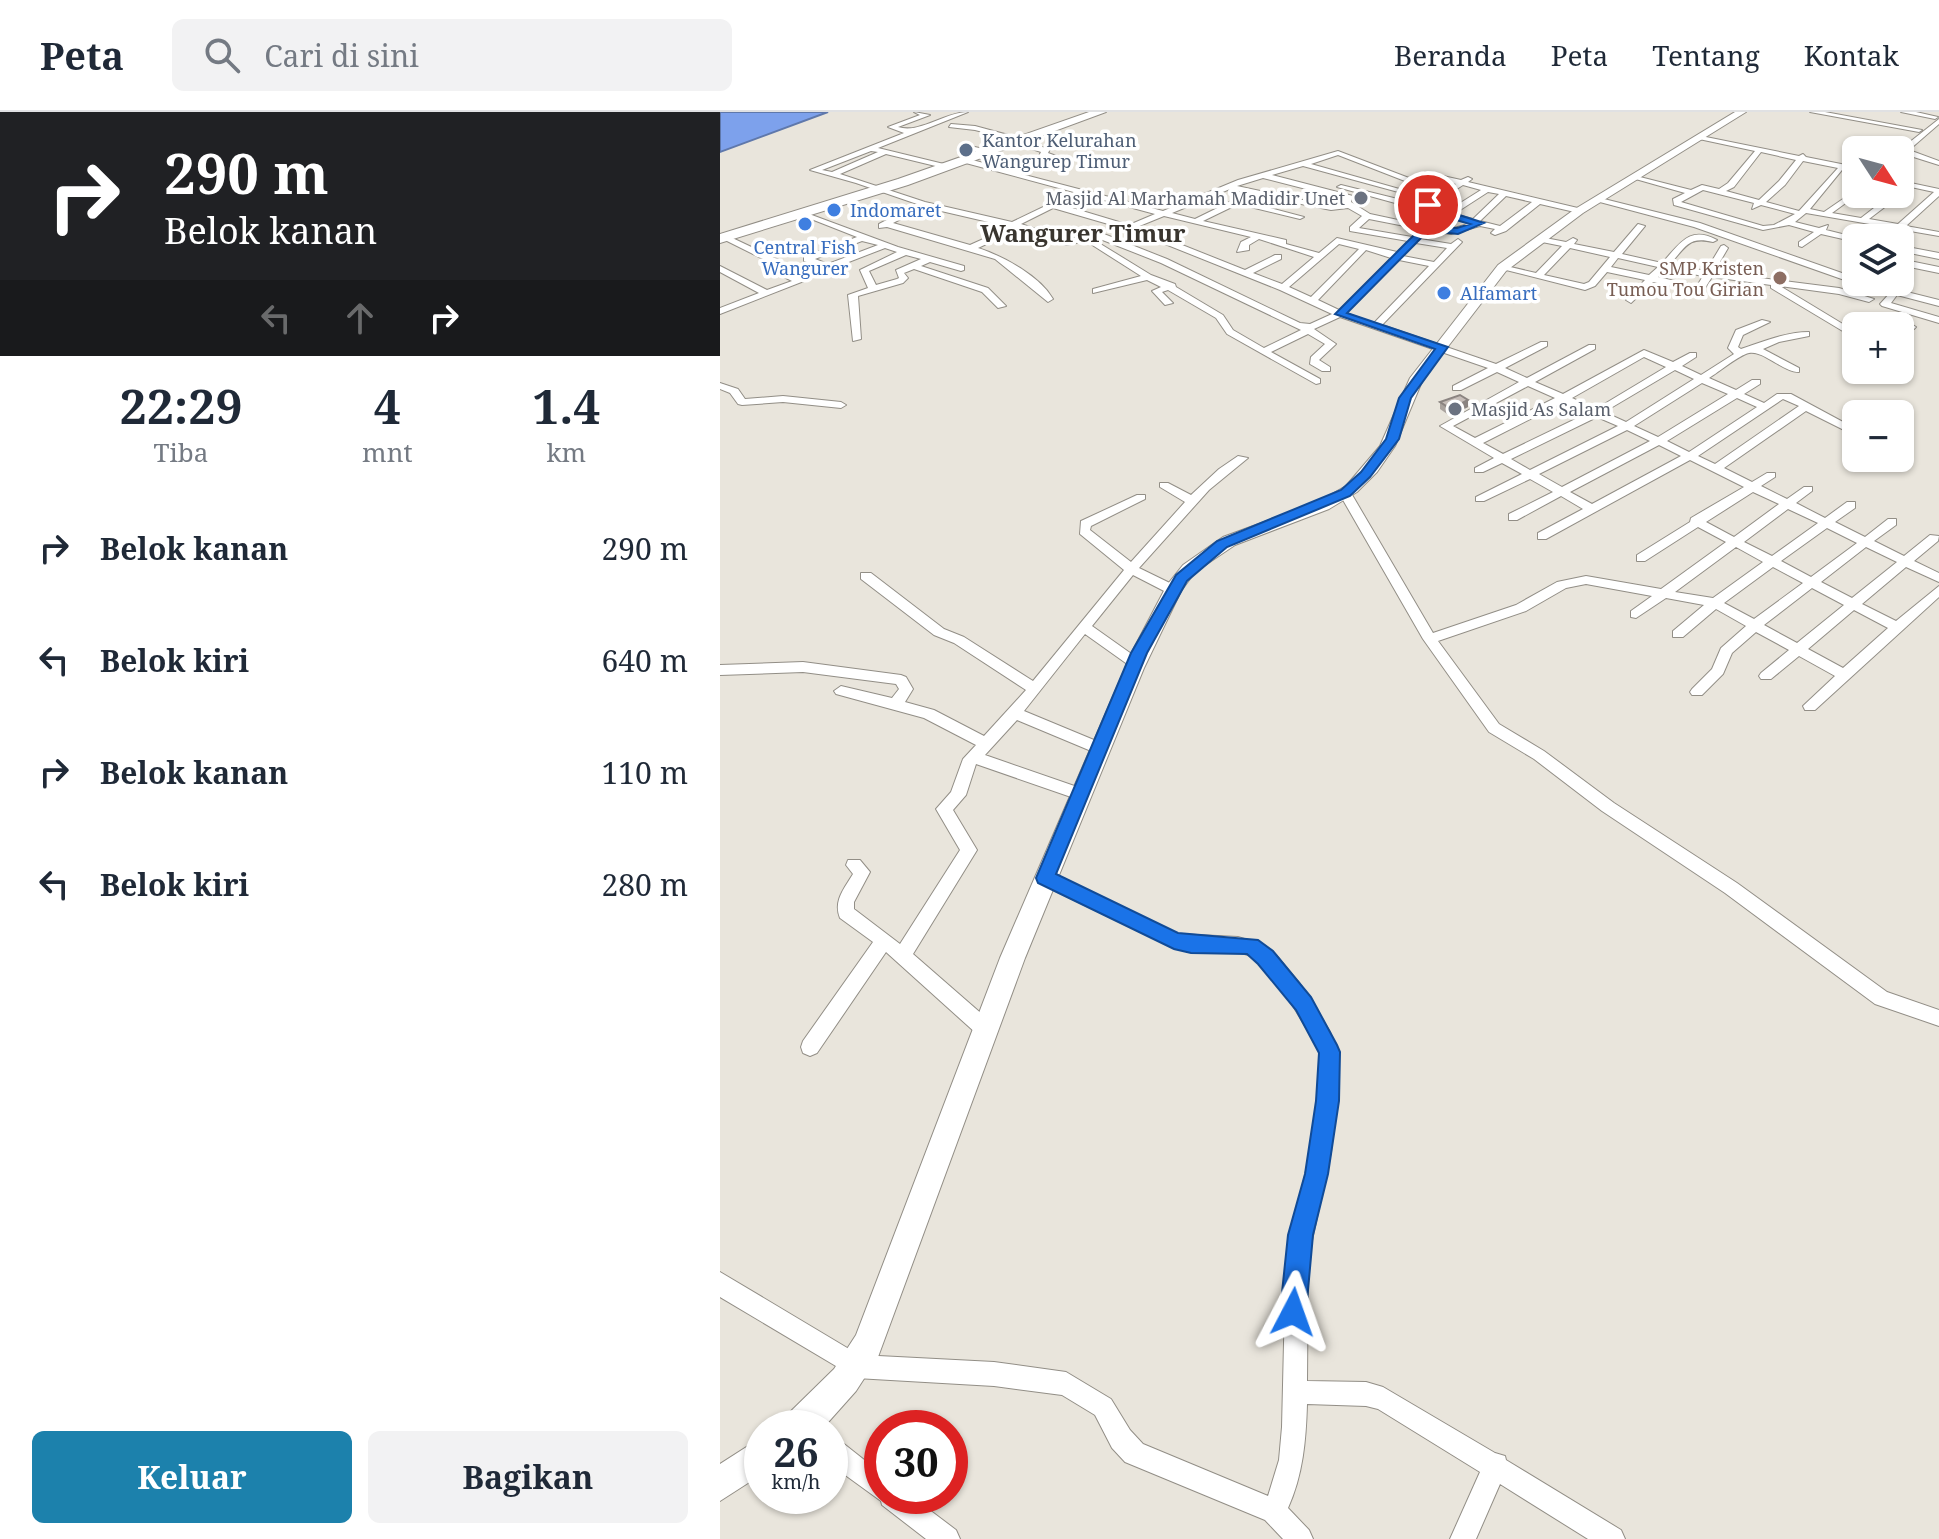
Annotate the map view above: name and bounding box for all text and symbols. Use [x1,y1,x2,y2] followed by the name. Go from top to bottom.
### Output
[172,19,732,91] search box
[40,29,124,81] text: Peta
[200,33,244,77] icon: search
[264,35,419,76] text: Cari di sini
[1394,36,1507,74] text: Beranda
[1551,36,1608,74] text: Peta
[1652,36,1760,74] text: Tentang
[1804,36,1899,74] text: Kontak
[982,128,1137,173] place label: Kantor Kelurahan Wangurep Timur
[164,134,329,210] text: 290 m
[1842,136,1914,208] north arrow
[1842,136,1914,472] map controls
[957,141,975,159] marker: Kantor Kelurahan Wangurep Timur
[32,144,136,248] icon: right
[1394,171,1462,239] pin
[1406,183,1450,227] icon: arrive
[1045,186,1345,210] place label: Masjid Al Marhamah Madidir Unet
[1352,189,1370,207] marker: Masjid Al Marhamah Madidir Unet
[850,198,941,222] place label: Indomaret
[825,201,843,219] marker: Indomaret
[164,206,377,255] text: Belok kanan
[796,215,814,233] marker: Central Fish Wangurer
[980,216,1186,249] district label: Wangurer Timur
[1842,224,1914,296] button: layers
[753,235,857,280] place label: Central Fish Wangurer
[1607,256,1764,301] place label: SMP Kristen Tumou Tou Girian
[1771,269,1789,287] marker: SMP Kristen Tumou Tou Girian
[1460,281,1537,305] place label: Alfamart
[1435,284,1453,302] marker: Alfamart
[254,296,298,340] icon: left
[338,296,382,340] icon: ahead
[422,296,466,340] icon: right
[1842,312,1914,384] button: +
[120,373,243,438] text: 22:29
[374,373,401,438] text: 4
[532,373,600,438] text: 1.4
[1471,397,1611,421] place label: Masjid As Salam
[1446,400,1464,418] marker: Masjid As Salam
[1842,400,1914,472] button: −
[154,434,208,470] text: Tiba
[362,434,413,470] text: mnt
[546,434,586,470] text: km
[32,526,76,570] icon: right
[100,528,288,569] text: Belok kanan
[602,528,688,569] text: 290 m
[32,638,76,682] icon: left
[100,640,249,681] text: Belok kiri
[602,640,688,681] text: 640 m
[32,750,76,794] icon: right
[100,752,288,793] text: Belok kanan
[602,752,688,793] text: 110 m
[32,862,76,906] icon: left
[100,864,249,905] text: Belok kiri
[602,864,688,905] text: 280 m
[1251,1270,1335,1354] position arrow
[864,1410,968,1514] speed limit sign: 30
[773,1424,819,1479] text: 26
[32,1431,352,1523] button: Keluar
[368,1431,688,1523] button: Bagikan
[771,1468,821,1495] text: km/h

